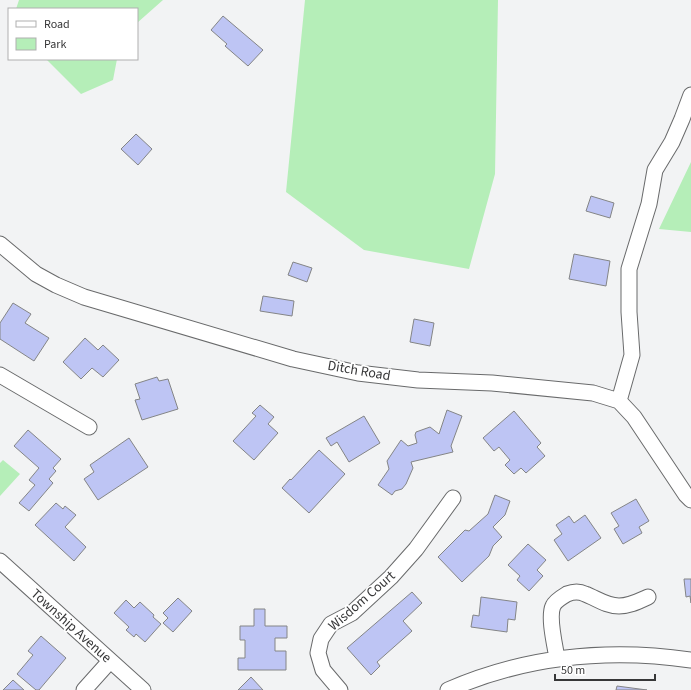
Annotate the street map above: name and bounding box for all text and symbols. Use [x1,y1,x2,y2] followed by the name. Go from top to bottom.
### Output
[8,8,138,60] legend
[44,16,70,33] text: Road
[44,36,66,53] text: Park
[326,356,392,386] street label: Ditch Road
[324,566,400,636] street label: Wisdom Court
[26,584,116,668] street label: Township Avenue
[555,656,655,682] scale bar
[561,662,585,679] text: 50 m

